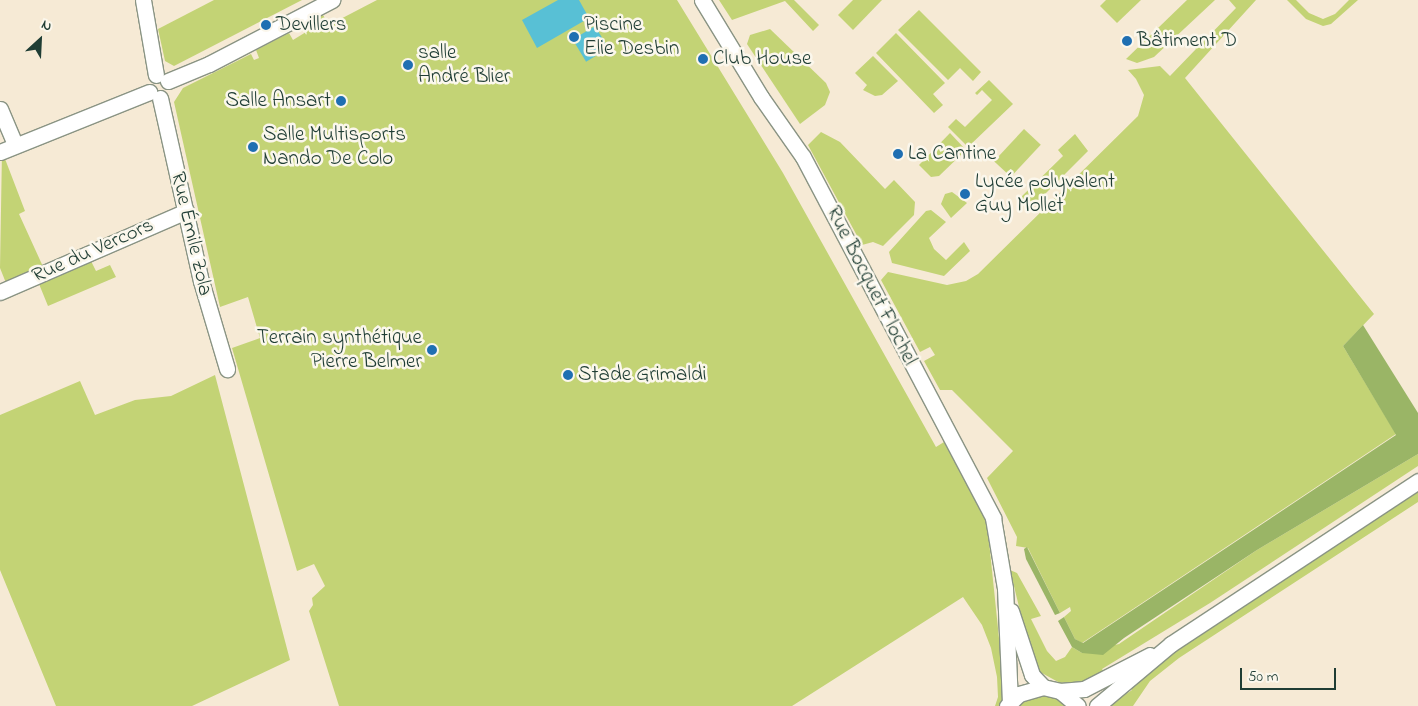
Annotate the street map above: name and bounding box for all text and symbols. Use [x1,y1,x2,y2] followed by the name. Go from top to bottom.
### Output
[276,12,346,38] place label: Devillers
[584,12,679,62] place label: Piscine Elie Desbin
[38,14,55,37] text: N
[15,15,65,65] north arrow
[260,19,272,31] marker: Devillers
[1137,28,1237,54] place label: Bâtiment D
[568,31,580,43] marker: Piscine Elie Desbin
[1121,35,1133,47] marker: Bâtiment D
[418,40,510,90] place label: salle André Blier
[713,46,812,72] place label: Club House
[697,53,709,65] marker: Club House
[402,59,414,71] marker: salle André Blier
[226,88,331,114] place label: Salle Ansart
[335,95,347,107] marker: Salle Ansart
[263,122,406,172] place label: Salle Multisports Nando De Colo
[247,141,259,153] marker: Salle Multisports Nando De Colo
[908,141,996,167] place label: La Cantine
[892,148,904,160] marker: La Cantine
[975,169,1115,219] place label: Lycée polyvalent Guy Mollet
[165,170,217,298] street label: Rue Émile Zola
[959,188,971,200] marker: Lycée polyvalent Guy Mollet
[820,202,922,370] street label: Rue Bocquet Flochel
[28,213,158,289] street label: Rue du Vercors
[257,325,422,375] place label: Terrain synthétique Pierre Belmer
[426,344,438,356] marker: Terrain synthétique Pierre Belmer
[578,362,707,388] place label: Stade Grimaldi
[562,369,574,381] marker: Stade Grimaldi
[1243,658,1339,690] scale bar
[1248,666,1278,688] text: 50 m

